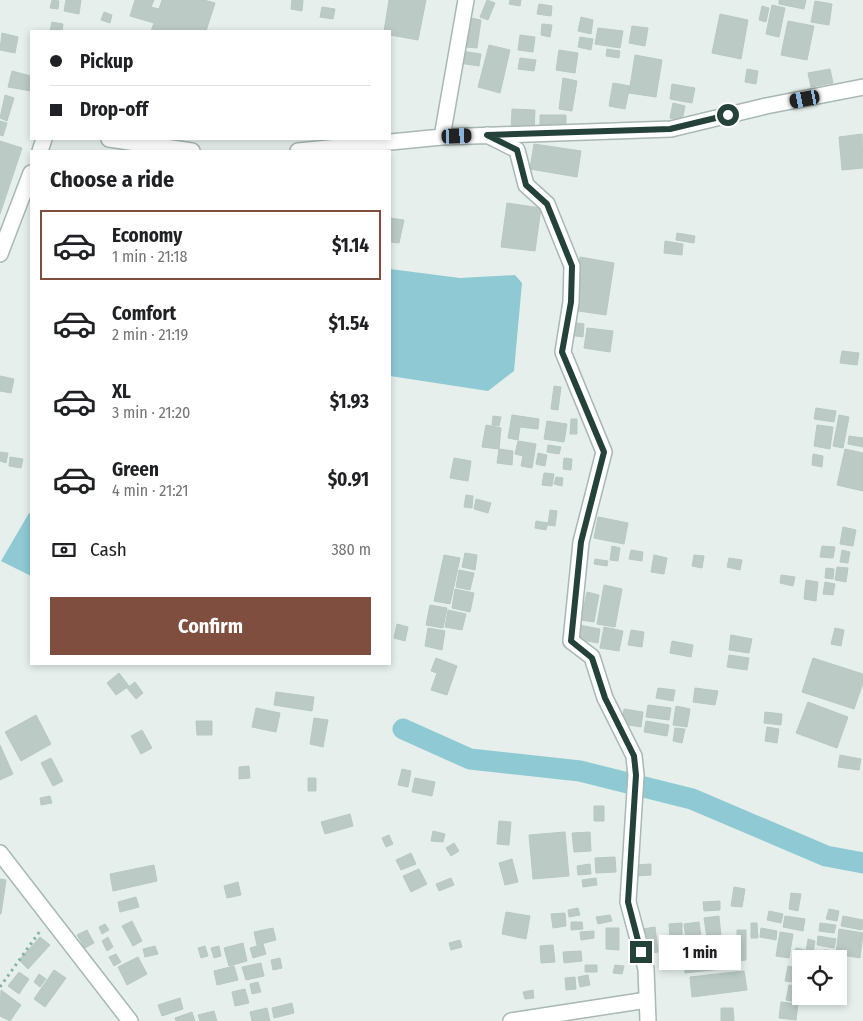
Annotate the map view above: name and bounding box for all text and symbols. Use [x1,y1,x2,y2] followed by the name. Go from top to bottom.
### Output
[80,50,133,73] text: Pickup
[788,89,821,109] car
[80,98,148,121] text: Drop-off
[717,104,739,126] route start
[441,128,472,144] car
[50,166,174,193] text: Choose a ride
[52,223,97,268] icon: car
[112,224,182,247] text: Economy
[332,234,369,257] text: $1.14
[112,247,188,266] text: 1 min · 21:18
[52,301,97,346] icon: car
[112,302,176,325] text: Comfort
[329,312,369,335] text: $1.54
[112,325,188,344] text: 2 min · 21:19
[52,379,97,424] icon: car
[112,380,131,403] text: XL
[330,390,369,413] text: $1.93
[112,403,190,422] text: 3 min · 21:20
[52,457,97,502] icon: car
[112,458,159,481] text: Green
[328,468,369,491] text: $0.91
[112,481,188,500] text: 4 min · 21:21
[50,536,78,564] icon: cash
[90,538,127,561] text: Cash
[331,540,371,559] text: 380 m
[50,597,371,655] button: Confirm
[658,934,741,970] callout: 1 min
[630,941,652,963] route end
[683,943,717,962] text: 1 min
[792,950,847,1005] map controls
[792,950,847,1005] button: locate

